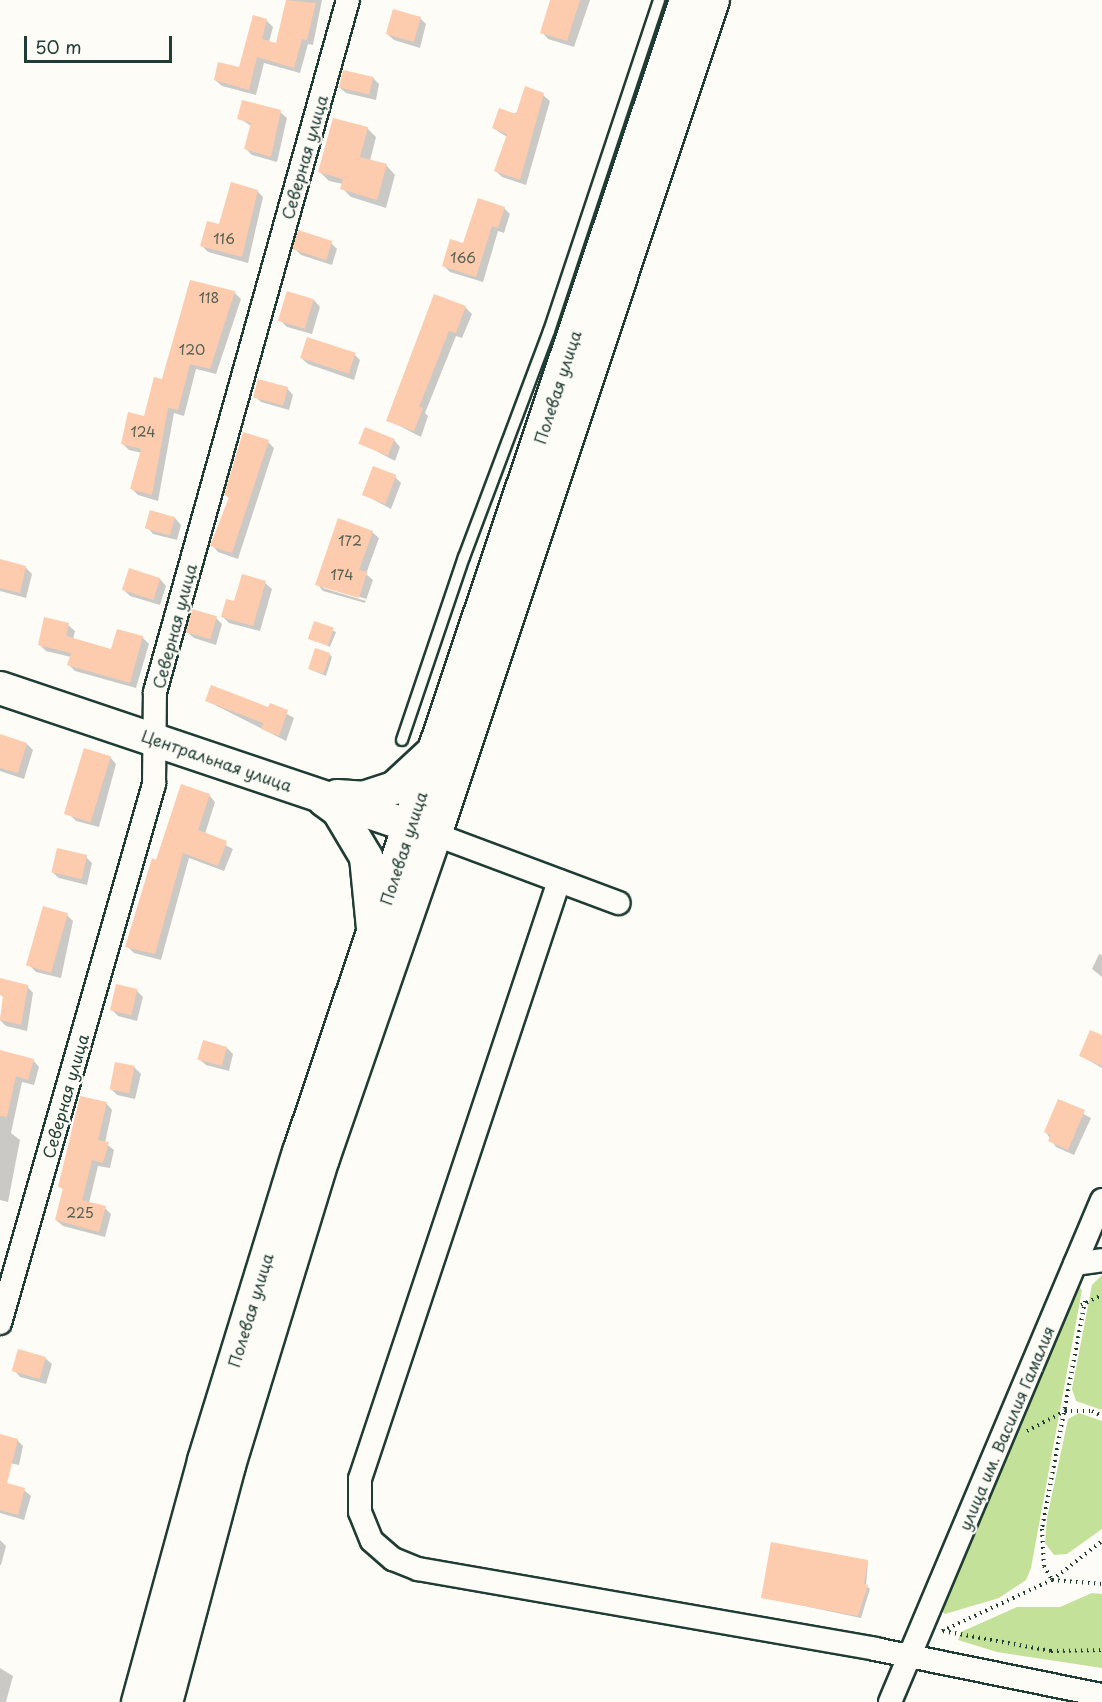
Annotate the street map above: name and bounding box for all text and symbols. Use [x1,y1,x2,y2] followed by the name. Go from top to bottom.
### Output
[27,24,176,62] scale bar
[35,33,82,60] text: 50 m
[277,92,331,222] street label: Северная улица
[213,231,235,247] house number: 116
[450,250,476,266] house number: 166
[199,290,219,306] house number: 118
[530,328,584,446] street label: Полевая улица
[179,342,205,358] house number: 120
[130,424,156,440] house number: 124
[338,533,362,549] house number: 172
[148,561,200,691] street label: Северная улица
[330,567,354,583] house number: 174
[139,725,295,795] street label: Центральная улица
[376,789,430,907] street label: Полевая улица
[38,1031,92,1161] street label: Северная улица
[66,1205,94,1221] house number: 225
[223,1250,277,1370] street label: Полевая улица
[954,1322,1058,1534] street label: улица им. Василия Гамалия

